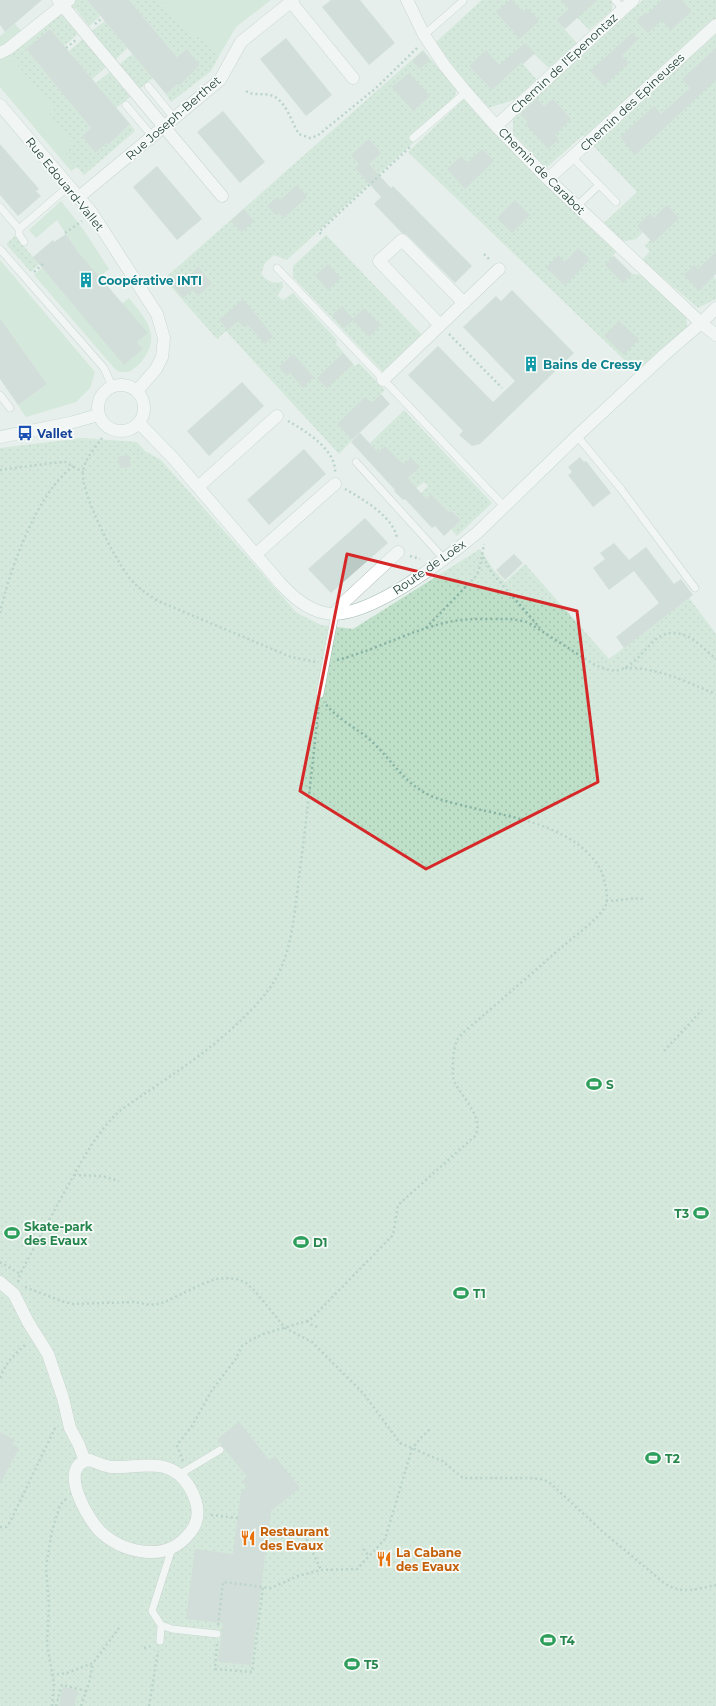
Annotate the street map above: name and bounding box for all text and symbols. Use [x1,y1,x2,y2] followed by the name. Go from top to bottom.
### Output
[508,10,620,116] street label: Chemin de l'Epenontaz
[577,50,687,154] street label: Chemin des Epineuses
[122,73,224,163] street label: Rue Joseph-Berthet
[495,124,589,218] street label: Chemin de Carabot
[23,134,108,234] street label: Rue Edouard-Vallet
[77,271,95,289] building icon: Coopérative INTI
[98,273,202,288] place label: Coopérative INTI
[522,355,540,373] building icon: Bains de Cressy
[543,357,643,372] place label: Bains de Cressy
[16,424,34,442] bus stop icon: Vallet
[36,426,73,441] place label: Vallet
[390,536,469,598] street label: Route de Loëx
[585,1075,603,1093] sports icon: S
[606,1077,614,1092] place label: S
[692,1204,710,1222] sports icon: T3
[674,1206,689,1221] place label: T3
[24,1219,93,1248] place label: Skate-park des Evaux
[3,1224,21,1242] sports icon: Skate-park des Evaux
[292,1233,310,1251] sports icon: D1
[313,1235,328,1250] place label: D1
[452,1284,470,1302] sports icon: T1
[473,1286,486,1301] place label: T1
[644,1449,662,1467] sports icon: T2
[665,1451,680,1466] place label: T2
[260,1524,330,1553] place label: Restaurant des Evaux
[239,1529,257,1547] restaurant icon: Restaurant des Evaux
[396,1545,462,1574] place label: La Cabane des Evaux
[375,1550,393,1568] restaurant icon: La Cabane des Evaux
[539,1631,557,1649] sports icon: T4
[560,1633,575,1648] place label: T4
[343,1655,361,1673] sports icon: T5
[364,1657,378,1672] place label: T5

